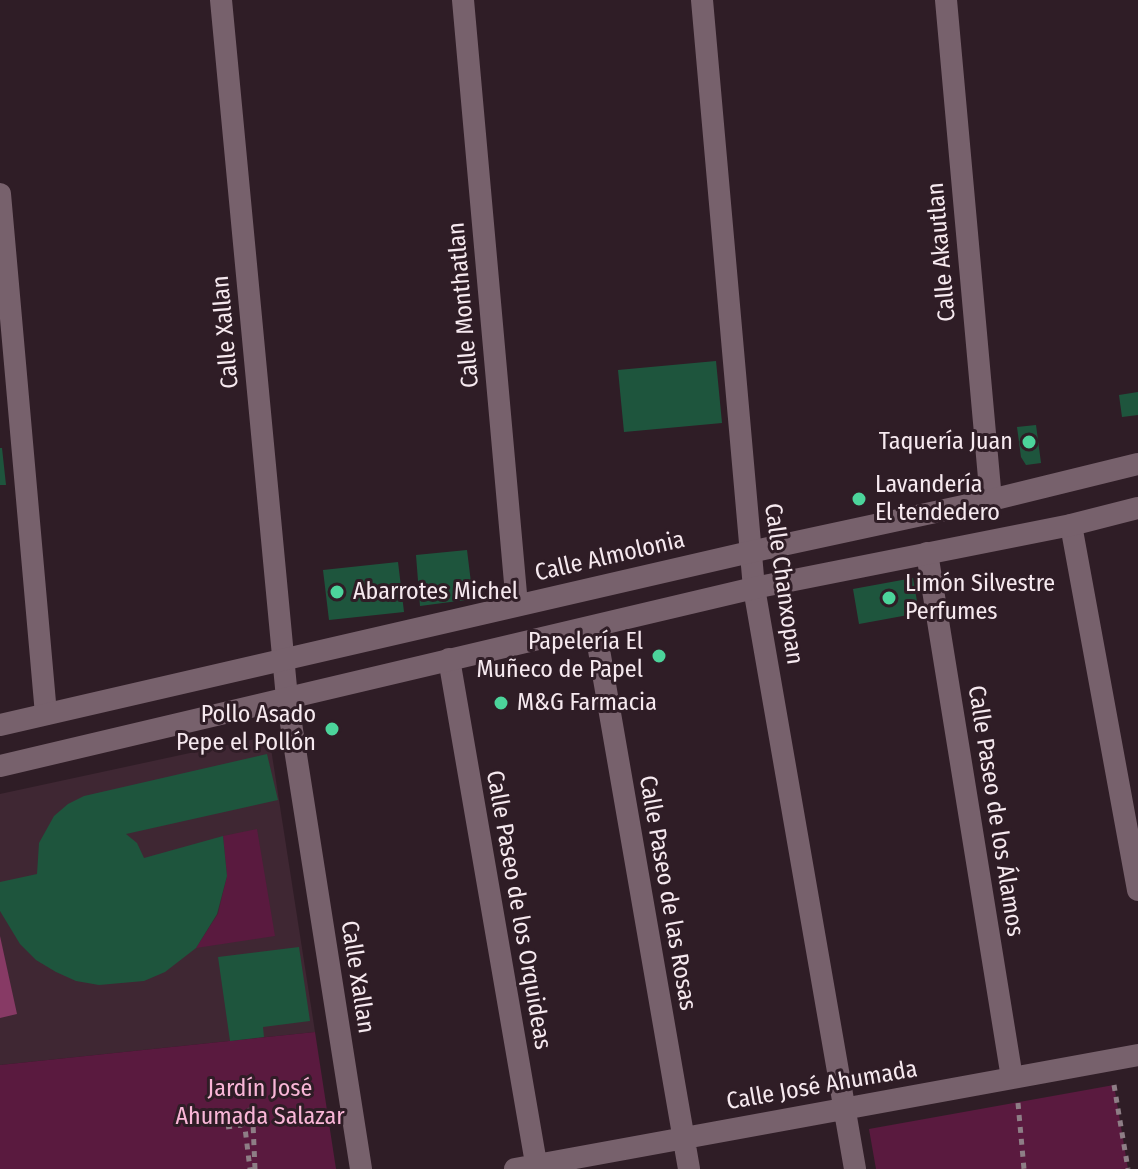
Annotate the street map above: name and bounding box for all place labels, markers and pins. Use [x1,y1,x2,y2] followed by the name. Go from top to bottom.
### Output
[879,428,1013,456] place label: Taquería Juan
[1020,433,1038,451] marker: Taquería Juan
[875,471,1000,527] place label: Lavandería El tendedero
[850,490,868,508] marker: Lavandería El tendedero
[905,570,1055,626] place label: Limón Silvestre Perfumes
[353,578,518,606] place label: Abarrotes Michel
[328,583,346,601] marker: Abarrotes Michel
[880,589,898,607] marker: Limón Silvestre Perfumes
[476,628,643,684] place label: Papelería El Muñeco de Papel
[650,647,668,665] marker: Papelería El Muñeco de Papel
[517,689,657,717] place label: M&G Farmacia
[492,694,510,712] marker: M&G Farmacia
[176,701,316,757] place label: Pollo Asado Pepe el Pollón
[323,720,341,738] marker: Pollo Asado Pepe el Pollón

